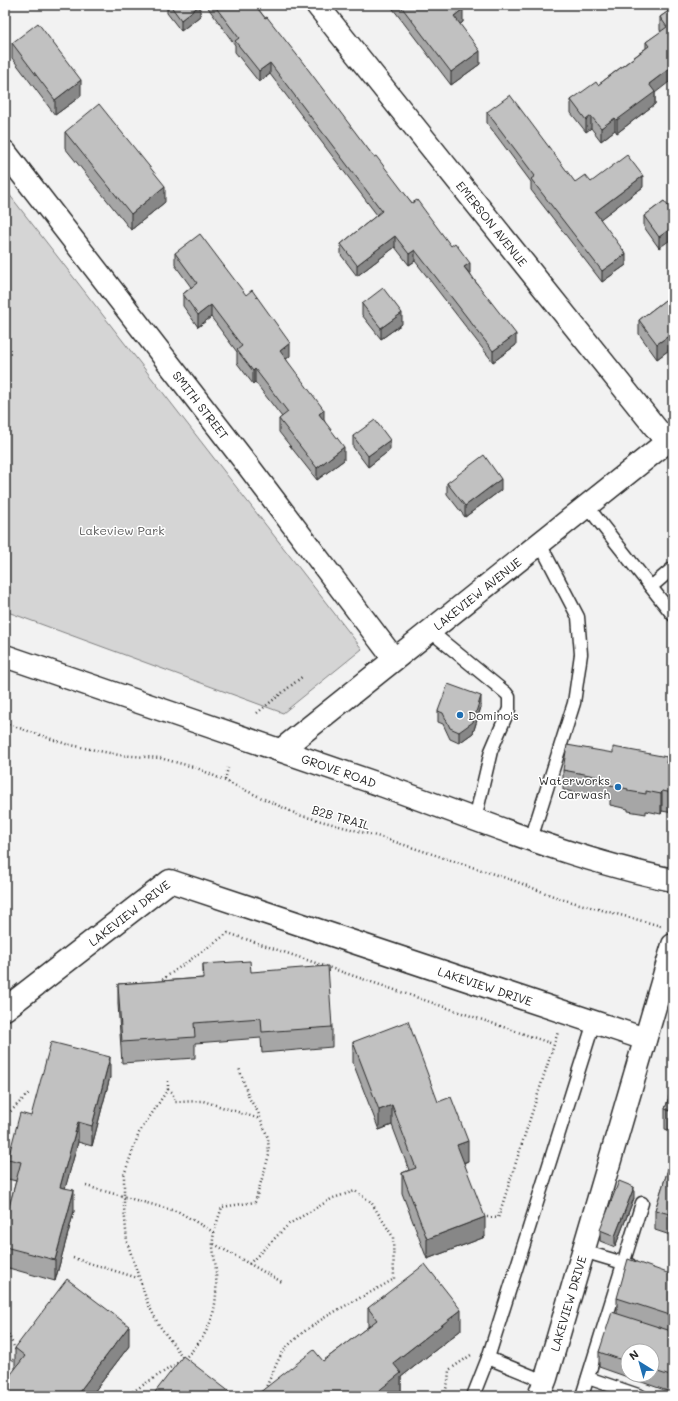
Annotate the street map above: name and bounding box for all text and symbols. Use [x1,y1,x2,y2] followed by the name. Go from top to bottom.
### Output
[453,178,531,270] street label: EMERSON AVENUE
[169,368,233,443] street label: SMITH STREET
[79,522,165,538] park label: Lakeview Park
[430,553,524,633] street label: LAKEVIEW AVENUE
[468,707,519,723] place label: Domino's
[455,710,465,720] marker: Domino's
[299,750,379,791] street label: GROVE ROAD
[539,772,610,802] place label: Waterworks Carwash
[613,782,623,792] marker: Waterworks Carwash
[310,801,373,833] street label: B2B TRAIL
[85,876,173,949] street label: LAKEVIEW DRIVE
[436,963,535,1009] street label: LAKEVIEW DRIVE
[546,1254,589,1353] street label: LAKEVIEW DRIVE
[620,1343,660,1383] north arrow
[626,1346,642,1363] text: N

